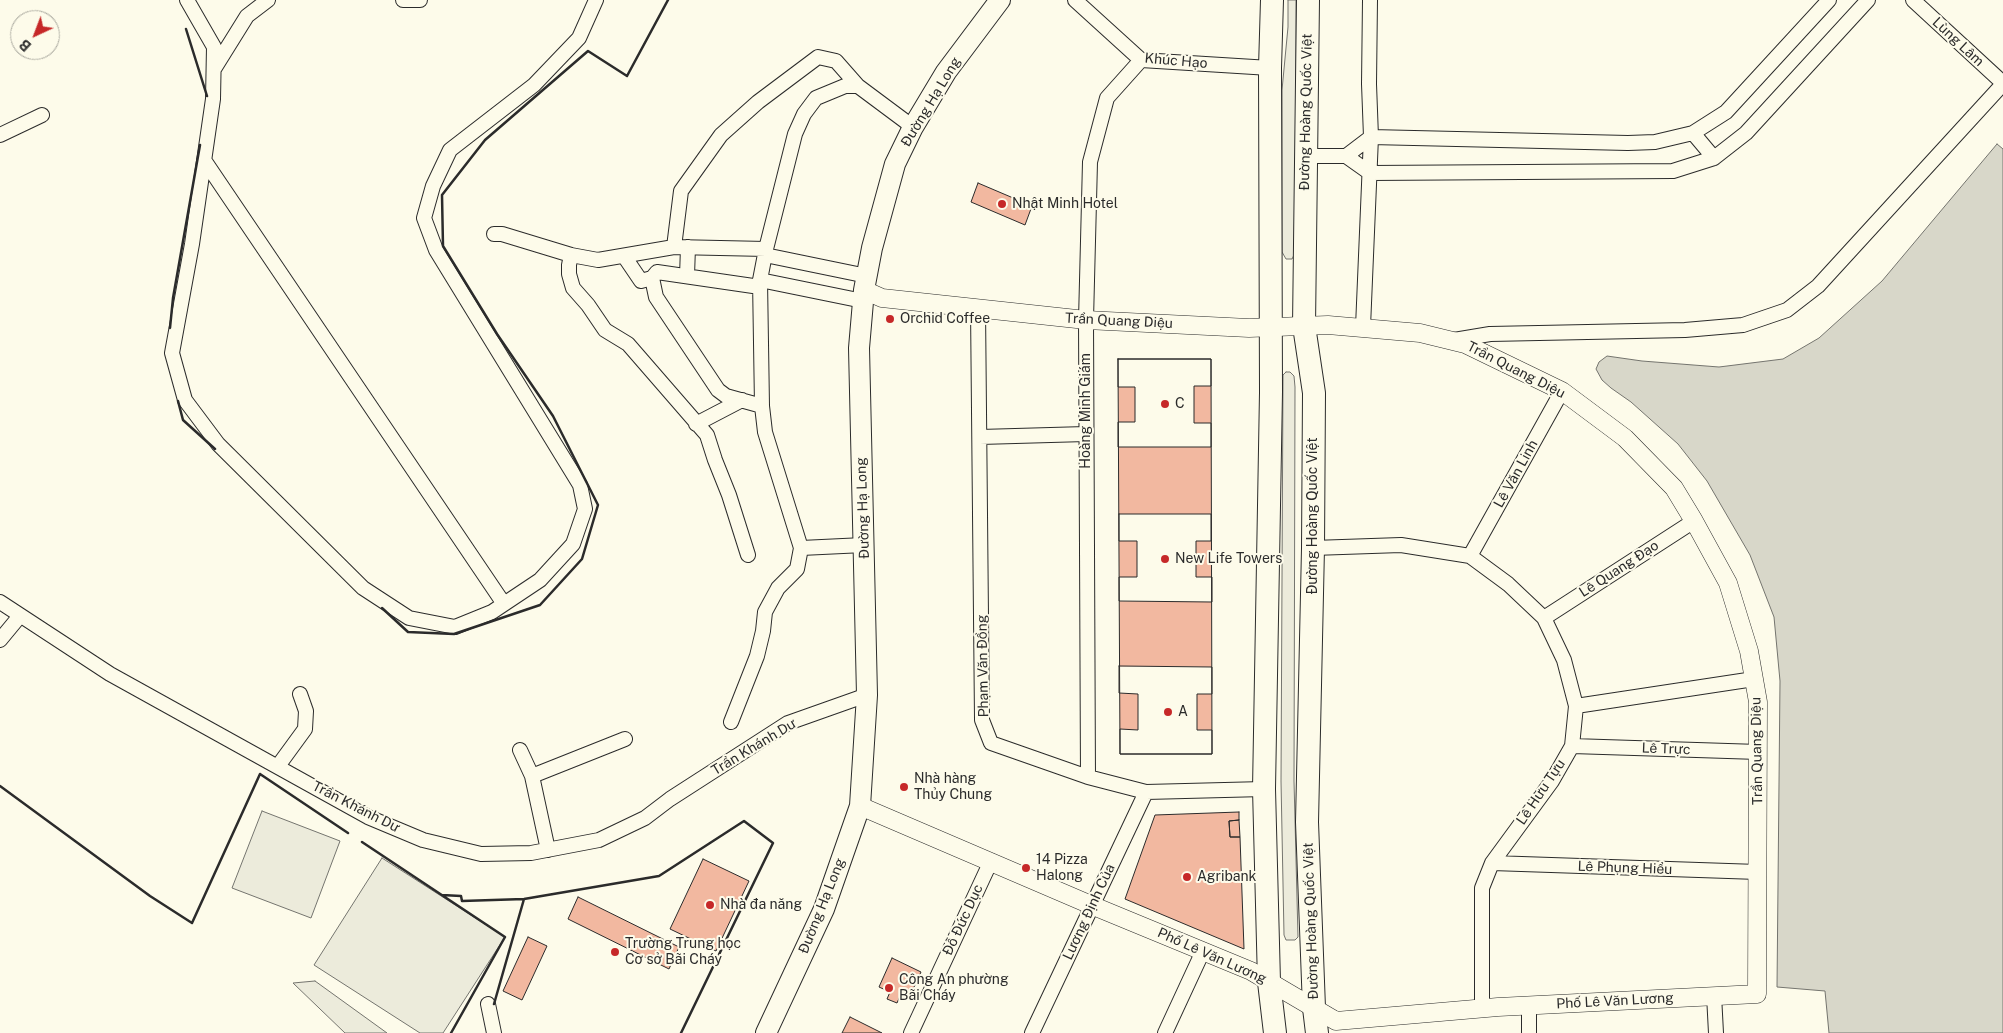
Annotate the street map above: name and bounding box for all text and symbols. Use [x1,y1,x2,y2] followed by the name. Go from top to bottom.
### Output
[10,10,60,60] north arrow
[1929,14,1987,70] street label: Lùng Lâm
[1296,33,1316,191] street label: Đường Hoàng Quốc Việt
[16,36,34,54] text: B
[1144,50,1208,72] street label: Khúc Hạo
[898,54,964,150] street label: Đường Hạ Long
[1012,196,1118,212] place label: Nhật Minh Hotel
[996,198,1008,210] marker: Nhật Minh Hotel
[1065,310,1173,332] street label: Trần Quang Diệu
[900,311,990,327] place label: Orchid Coffee
[884,313,896,325] marker: Orchid Coffee
[1464,338,1568,402] street label: Trần Quang Diệu
[1078,353,1094,469] street label: Hoàng Minh Giám
[1175,396,1185,412] place label: C
[1159,398,1171,410] marker: C
[1305,437,1321,595] street label: Đường Hoàng Quốc Việt
[1490,437,1542,511] street label: Lê Văn Linh
[853,457,873,559] street label: Đường Hạ Long
[1576,537,1662,601] street label: Lê Quang Đạo
[1175,551,1282,567] place label: New Life Towers
[1159,553,1171,565] marker: New Life Towers
[974,614,992,718] street label: Phạm Văn Đồng
[1748,697,1766,805] street label: Trần Quang Diệu
[1178,704,1188,720] place label: A
[1162,706,1174,718] marker: A
[709,715,799,779] street label: Trần Khánh Dư
[1641,740,1691,758] street label: Lê Trực
[1513,756,1569,828] street label: Lê Hữu Tựu
[914,771,992,804] place label: Nhà hàng Thủy Chung
[309,778,403,836] street label: Trần Khánh Dư
[898,781,910,793] marker: Nhà hàng Thủy Chung
[1300,842,1322,1000] street label: Đường Hoàng Quốc Việt
[1036,852,1088,884] place label: 14 Pizza Halong
[795,856,849,956] street label: Đường Hạ Long
[1577,858,1673,878] street label: Lê Phụng Hiểu
[1059,861,1119,963] street label: Lương Định Của
[1020,862,1032,874] marker: 14 Pizza Halong
[1197,869,1256,885] place label: Agribank
[1181,871,1193,883] marker: Agribank
[939,882,987,958] street label: Đỗ Đức Dục
[720,897,802,913] place label: Nhà đa năng
[704,899,716,911] marker: Nhà đa năng
[1155,924,1269,988] street label: Phố Lê Văn Lương
[625,936,741,969] place label: Trường Trung học Cơ sở Bãi Cháy
[609,946,621,958] marker: Trường Trung học Cơ sở Bãi Cháy
[899,972,1009,1004] place label: Công An phường Bãi Cháy
[883,982,895,994] marker: Công An phường Bãi Cháy
[1556,990,1674,1012] street label: Phố Lê Văn Lương

